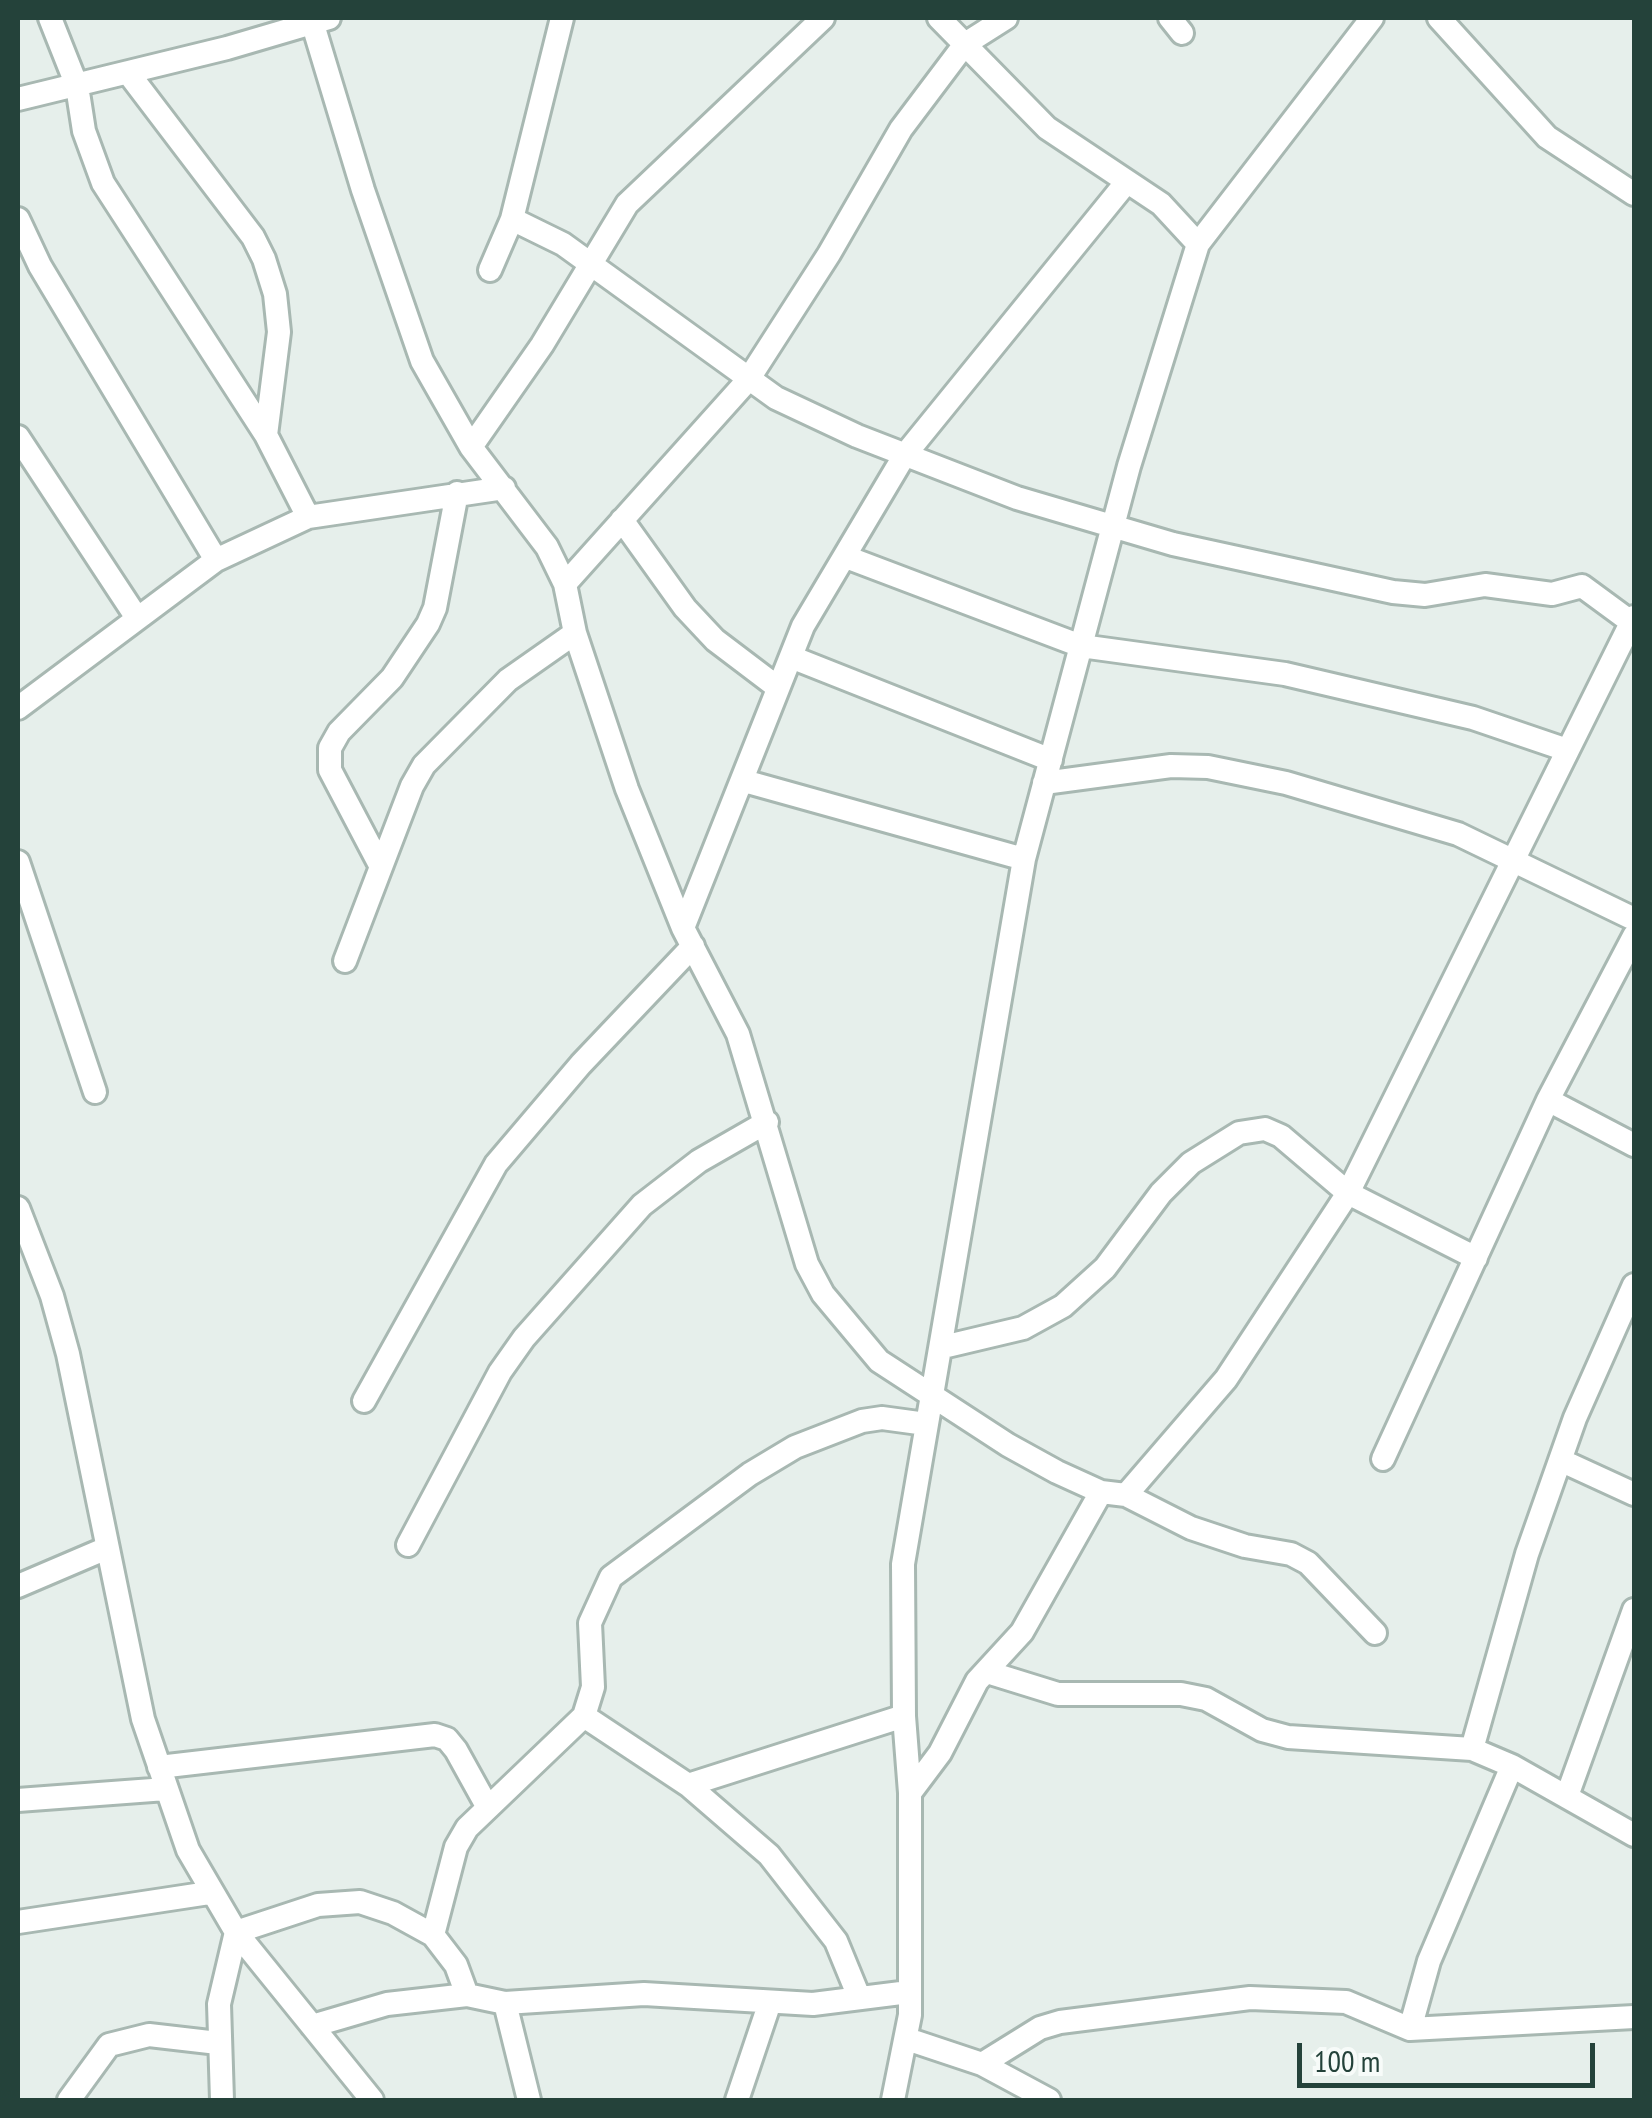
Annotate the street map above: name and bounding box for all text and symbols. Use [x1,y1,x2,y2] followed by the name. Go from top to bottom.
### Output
[1302,2023,1600,2085] scale bar
[1314,2041,1380,2080] text: 100 m

